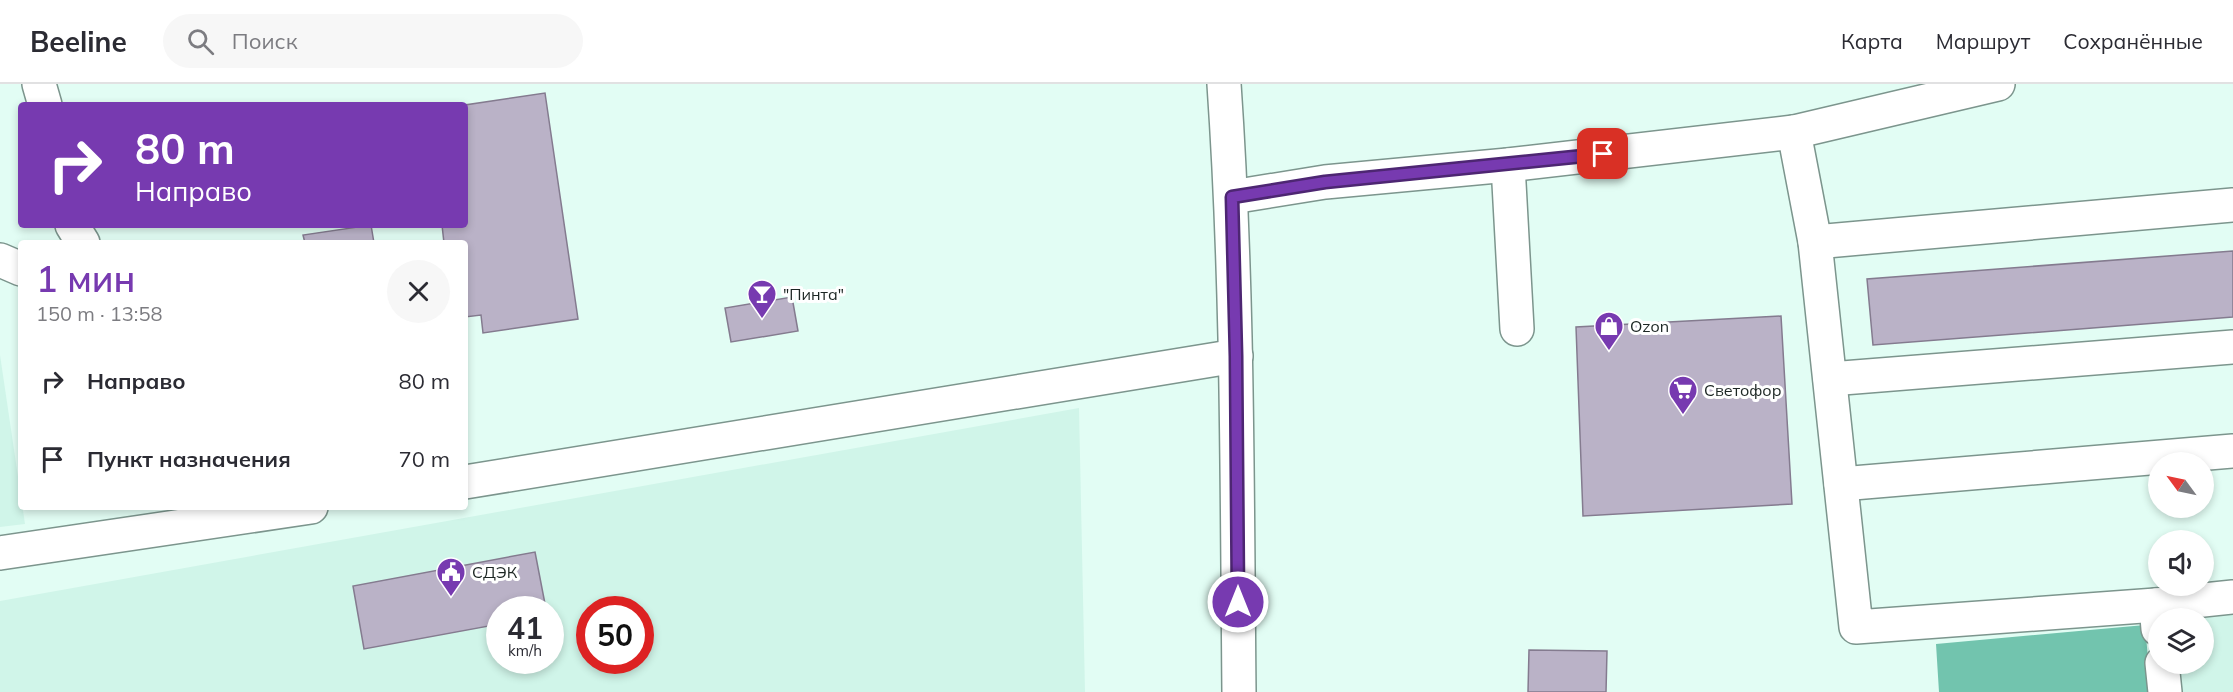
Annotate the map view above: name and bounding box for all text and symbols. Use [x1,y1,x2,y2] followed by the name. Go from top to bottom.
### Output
[163,14,583,68] search box
[30,24,127,59] text: Beeline
[184,25,217,58] icon: search
[232,27,298,55] text: Поиск
[1841,28,1903,54] text: Карта
[1936,28,2030,54] text: Маршрут
[2063,28,2203,54] text: Сохранённые
[135,122,235,175] text: 80 m
[36,126,114,204] icon: right
[1577,128,1628,179] pin
[1586,137,1619,170] icon: arrive
[135,174,252,208] text: Направо
[36,256,135,301] text: 1 мин
[387,260,450,323] button: close
[746,278,778,320] bar icon: "Пинта"
[783,284,844,304] place label: "Пинта"
[36,301,162,326] text: 150 m · 13:58
[1593,310,1625,352] shop icon: Ozon
[1630,316,1669,336] place label: Ozon
[36,365,69,398] icon: right
[87,367,185,395] text: Направо
[399,367,450,395] text: 80 m
[1667,374,1699,416] supermarket icon: Светофор
[1704,380,1781,400] place label: Светофор
[36,443,69,476] icon: arrive
[87,445,291,473] text: Пункт назначения
[399,445,450,473] text: 70 m
[2148,452,2214,518] north arrow
[2148,452,2214,674] map controls
[2148,530,2214,596] button: sound
[435,556,467,598] public building icon: СДЭК
[472,562,518,582] place label: СДЭК
[1206,570,1270,634] position arrow
[576,596,654,674] speed limit sign: 50
[2148,608,2214,674] button: layers
[507,609,543,647] text: 41
[508,641,542,660] text: km/h

